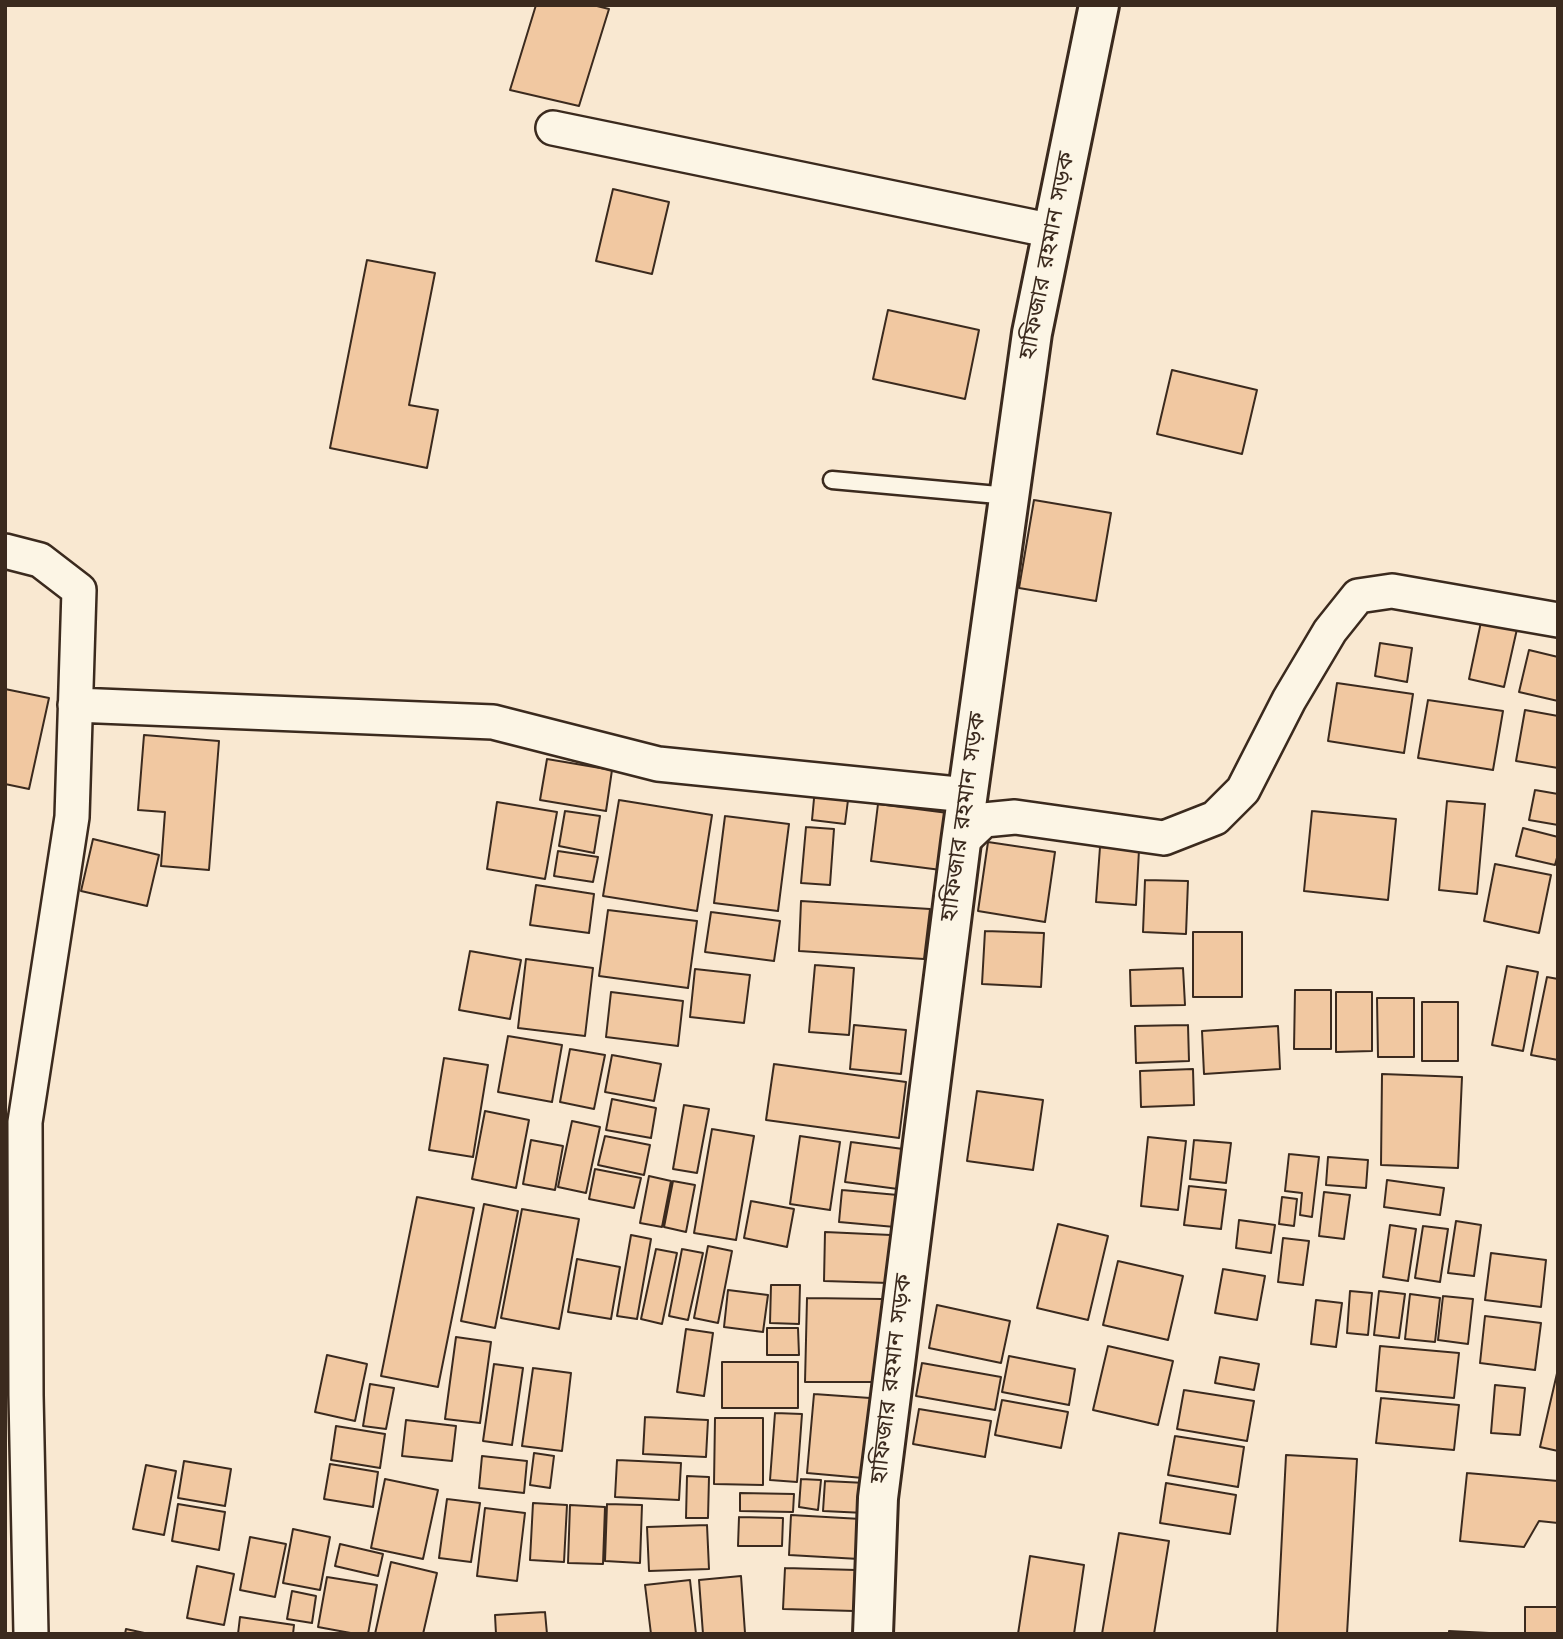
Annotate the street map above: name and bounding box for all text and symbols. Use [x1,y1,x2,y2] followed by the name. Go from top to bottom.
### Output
[1015,150,1083,362] street label: হাফিজার রহমান সড়ক
[937,711,993,923] street label: হাফিজার রহমান সড়ক
[866,1273,920,1485] street label: হাফিজার রহমান সড়ক

